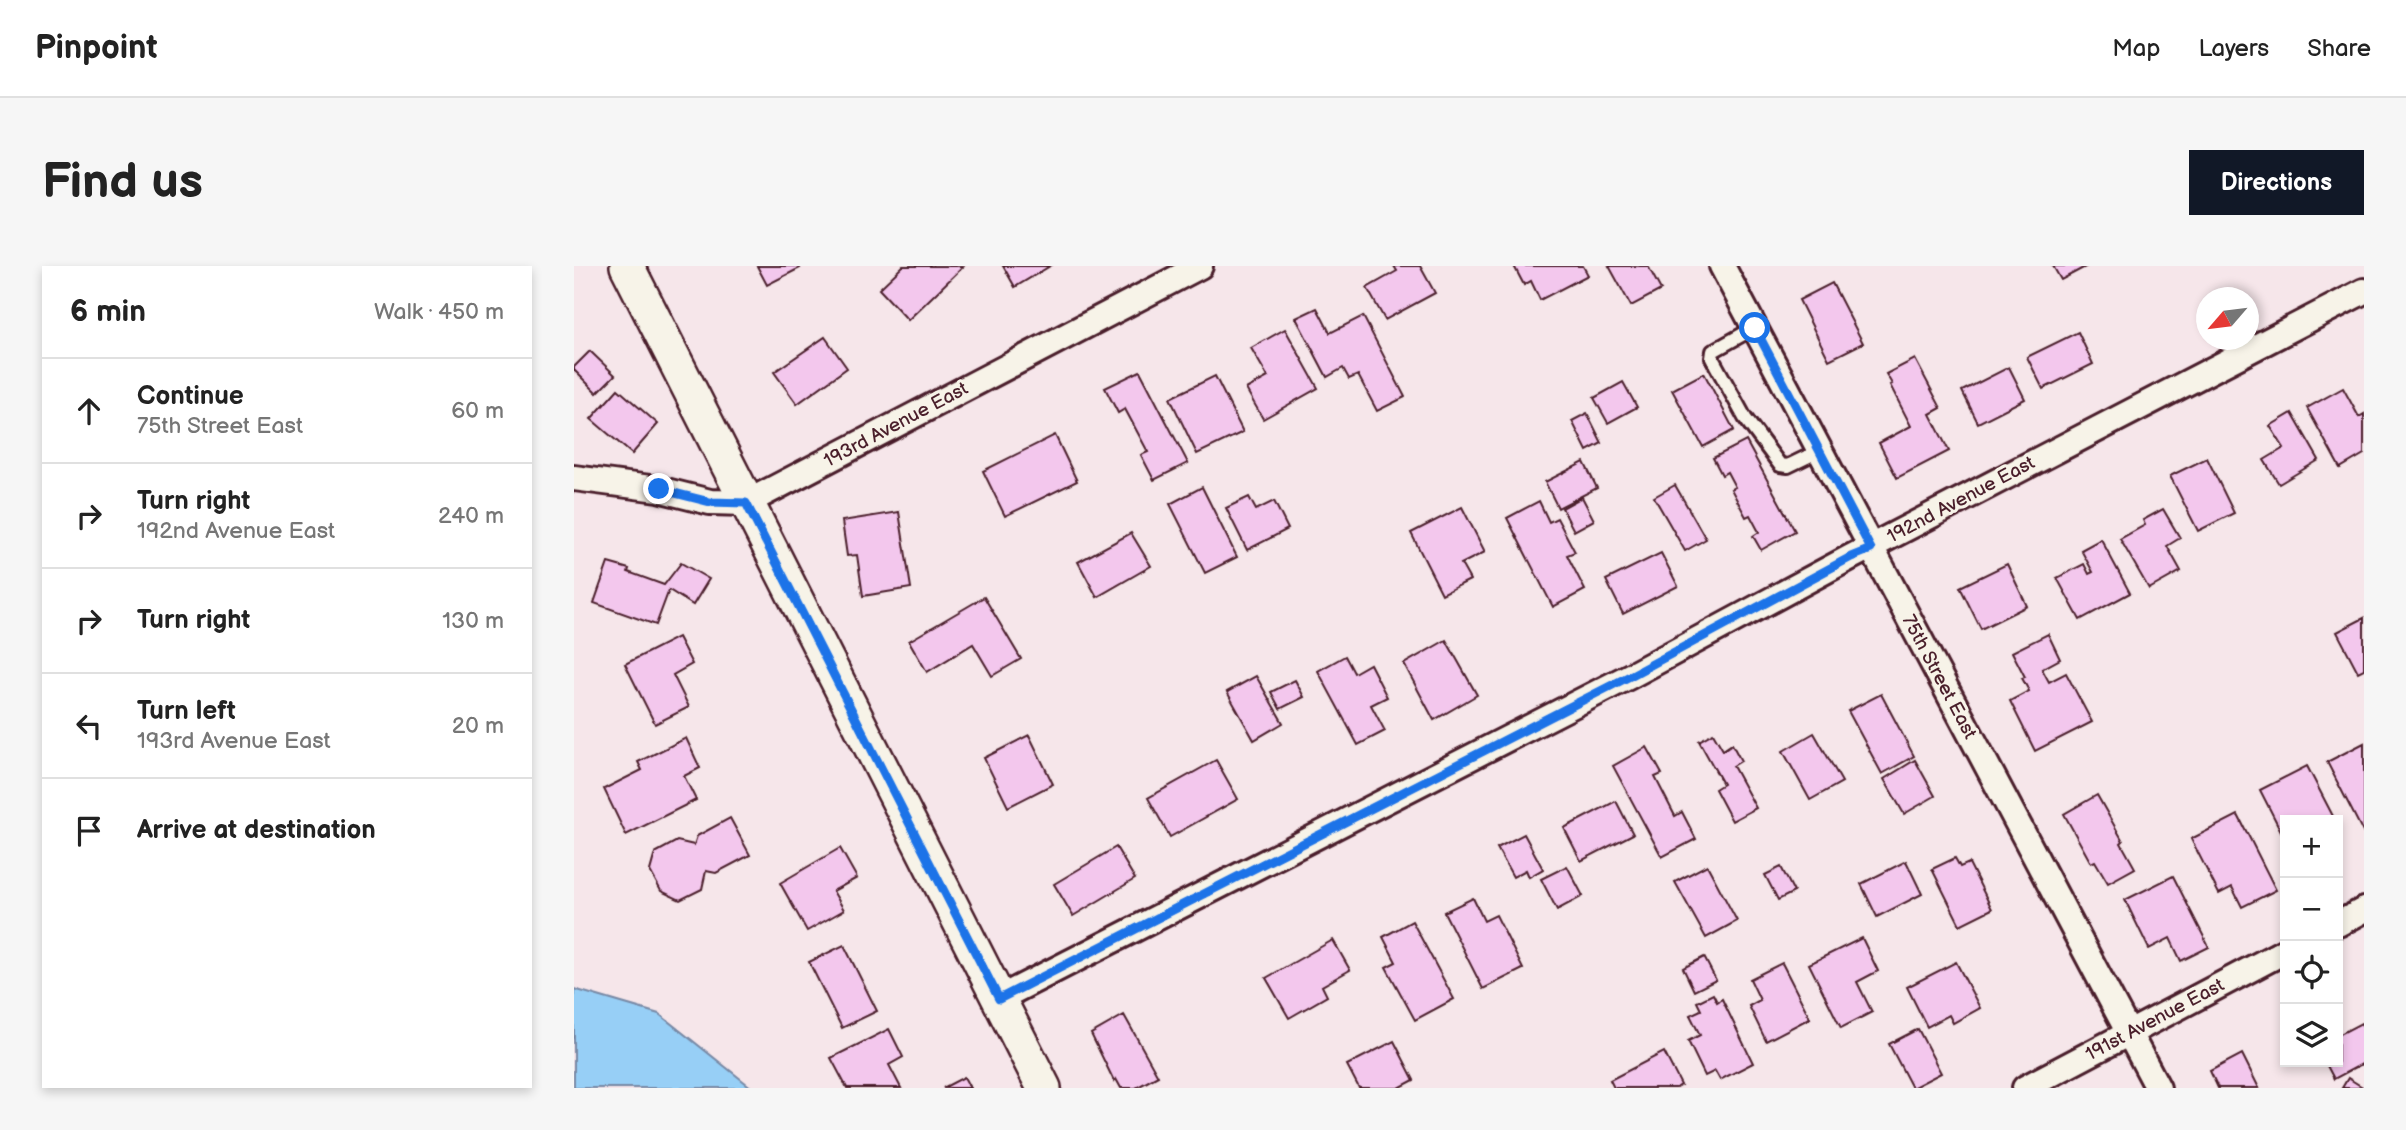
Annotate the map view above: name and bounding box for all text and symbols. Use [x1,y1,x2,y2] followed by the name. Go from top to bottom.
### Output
[35,28,157,68] text: Pinpoint
[2112,34,2160,63] text: Map
[2198,34,2269,63] text: Layers
[2307,34,2371,63] text: Share
[2189,150,2364,215] button: Directions
[42,153,203,212] text: Find us
[2196,287,2259,350] north arrow
[70,294,146,330] text: 6 min
[374,298,504,326] text: Walk · 450 m
[1739,312,1770,343] route start
[820,377,972,473] street label: 193rd Avenue East
[137,381,244,412] text: Continue
[70,392,108,430] icon: ahead
[451,397,504,425] text: 60 m
[137,412,303,440] text: 75th Street East
[1883,451,2039,549] street label: 192nd Avenue East
[643,473,674,504] route end
[137,486,250,517] text: Turn right
[70,497,108,535] icon: right
[438,502,504,530] text: 240 m
[137,517,335,545] text: 192nd Avenue East
[70,602,108,640] icon: right
[137,605,250,636] text: Turn right
[442,607,504,635] text: 130 m
[1897,611,1981,743] street label: 75th Street East
[137,696,236,727] text: Turn left
[70,707,108,745] icon: left
[452,712,504,740] text: 20 m
[137,727,331,755] text: 193rd Avenue East
[70,812,108,850] icon: arrive
[137,815,376,846] text: Arrive at destination
[2280,815,2343,1067] map controls
[2280,815,2343,878] button: +
[2280,878,2343,941] button: −
[2280,941,2343,1004] button: locate
[2082,974,2228,1066] street label: 191st Avenue East
[2280,1004,2343,1067] button: layers

